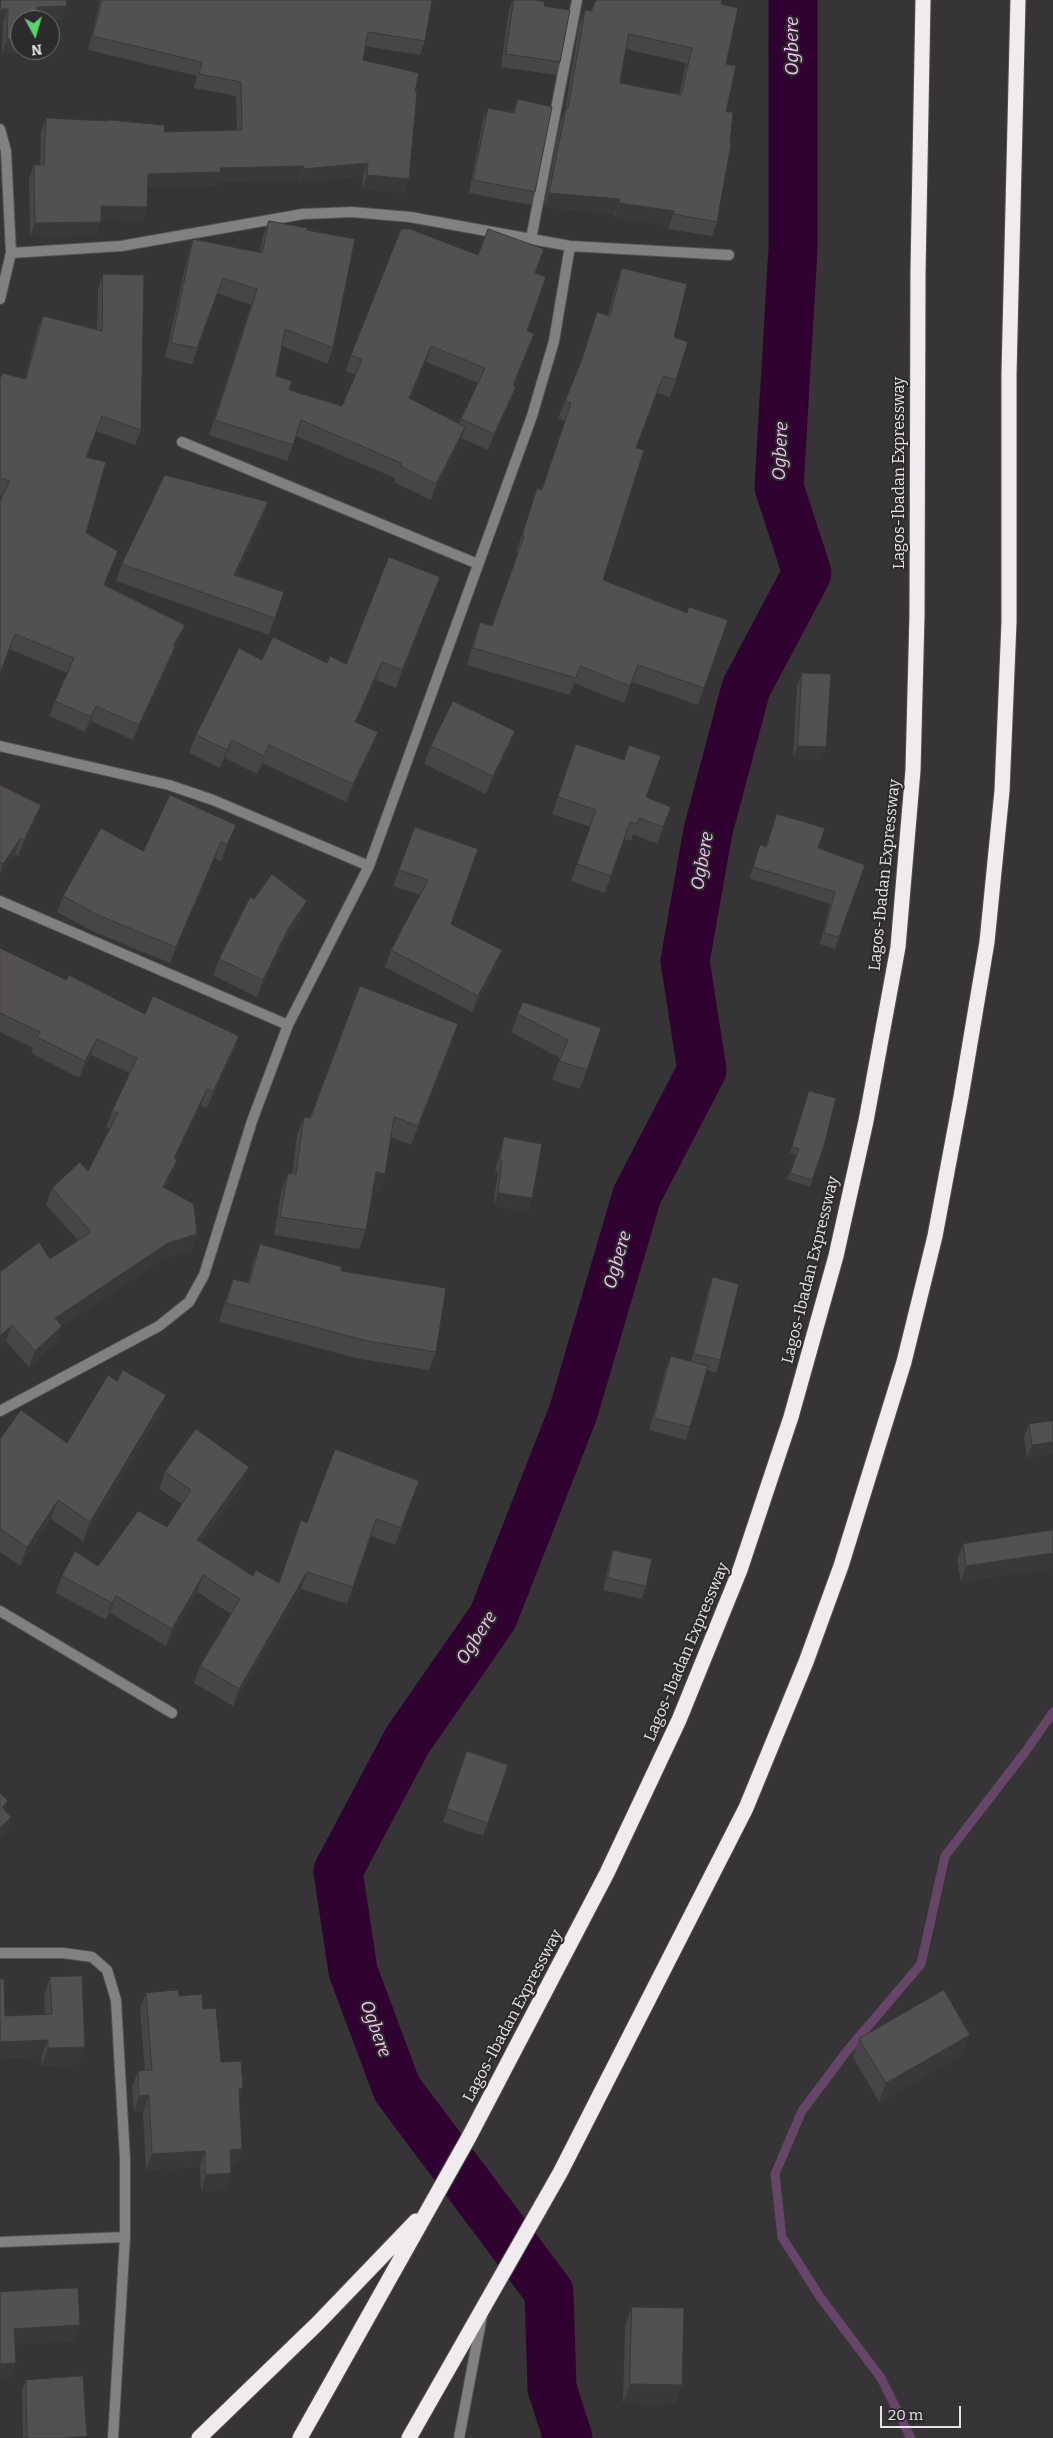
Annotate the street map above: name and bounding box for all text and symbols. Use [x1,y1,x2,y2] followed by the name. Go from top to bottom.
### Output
[10,10,60,60] north arrow
[782,17,804,75] water label: Ogbere
[30,40,43,58] text: N
[890,377,910,569] street label: Lagos-Ibadan Expressway
[769,421,793,481] water label: Ogbere
[865,778,905,972] street label: Lagos-Ibadan Expressway
[687,830,719,892] water label: Ogbere
[778,1174,844,1366] street label: Lagos-Ibadan Expressway
[600,1229,636,1291] water label: Ogbere
[641,1560,733,1744] street label: Lagos-Ibadan Expressway
[452,1607,502,1669] water label: Ogbere
[459,1926,567,2106] street label: Lagos-Ibadan Expressway
[355,1998,395,2060] water label: Ogbere
[883,2396,964,2428] scale bar
[888,2406,923,2424] text: 20 m

